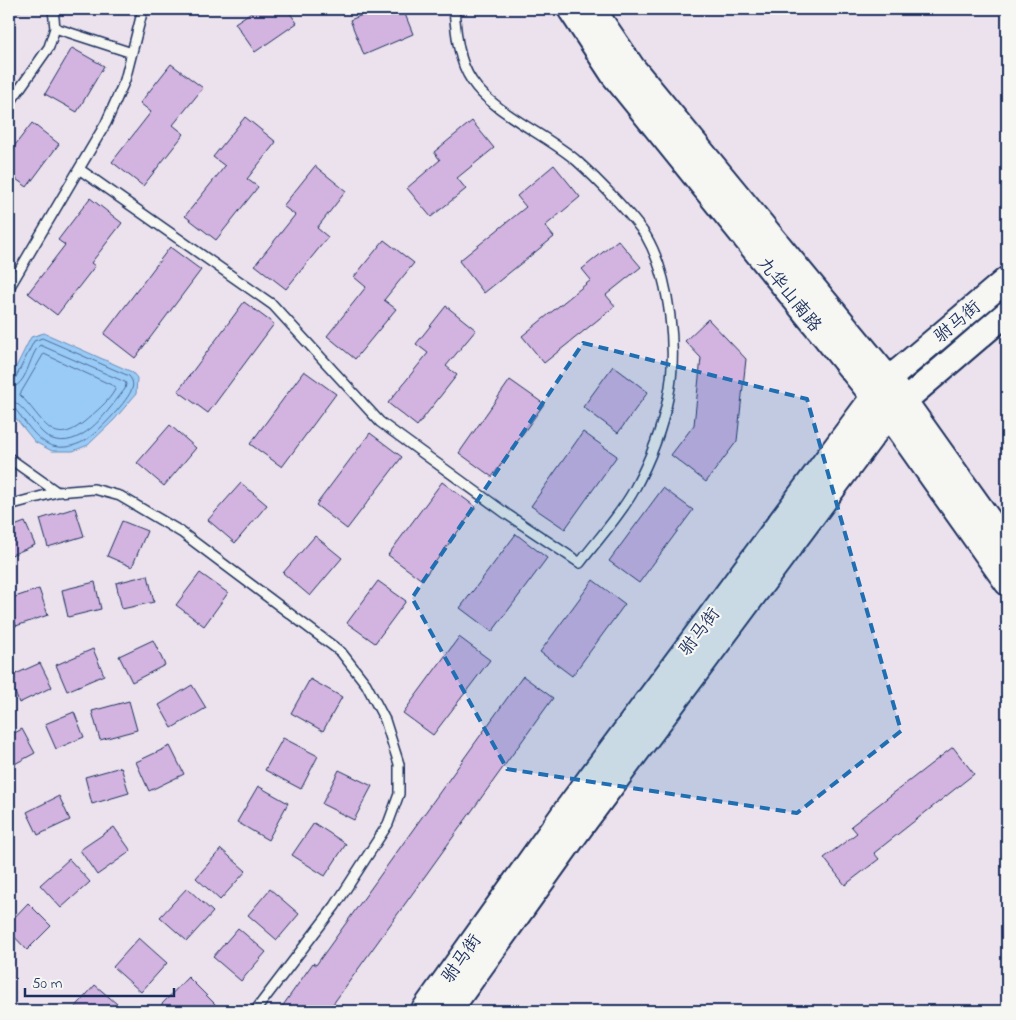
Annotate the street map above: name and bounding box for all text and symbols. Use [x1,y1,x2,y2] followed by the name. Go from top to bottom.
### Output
[750,252,827,338] street label: 九华山南路
[929,295,987,350] street label: 驸马街
[674,603,727,662] street label: 驸马街
[437,930,489,989] street label: 驸马街
[25,965,174,997] scale bar
[32,973,63,995] text: 50 m

